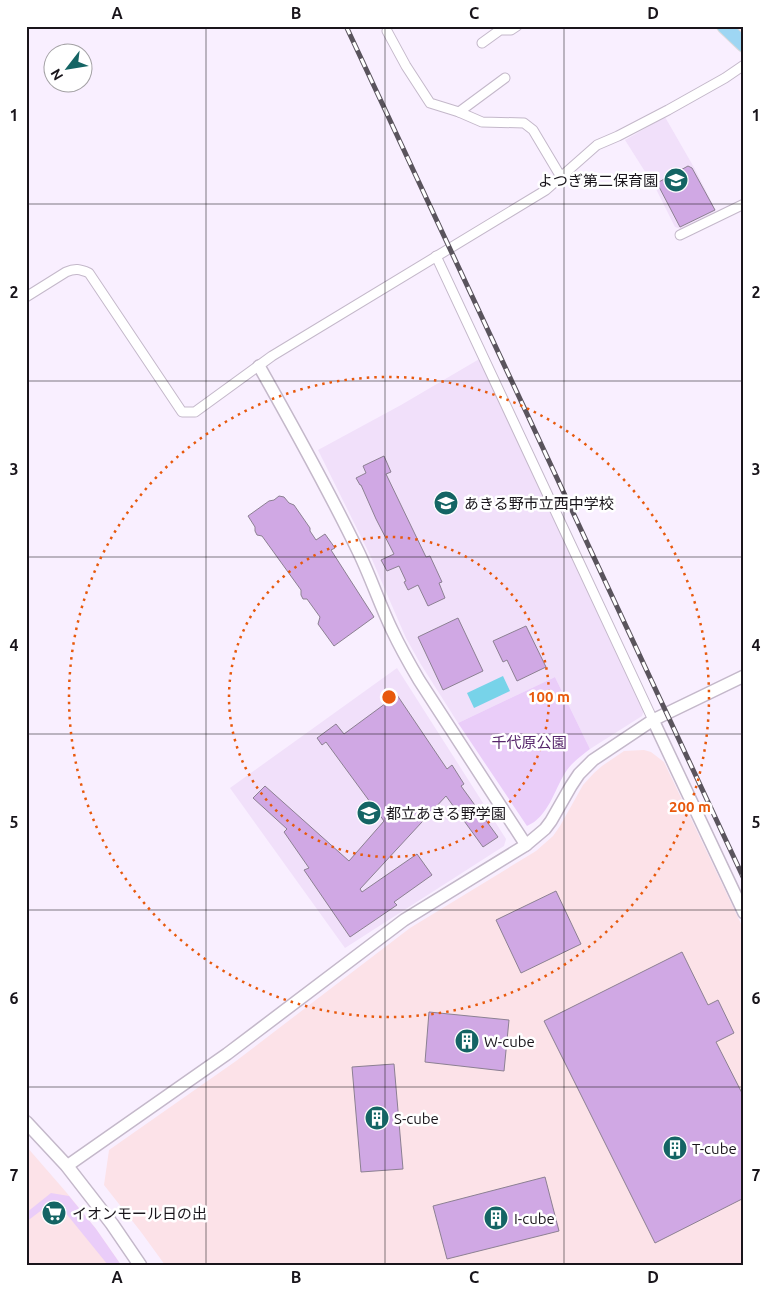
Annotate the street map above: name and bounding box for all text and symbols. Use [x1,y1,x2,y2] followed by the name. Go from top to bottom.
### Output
[111,4,123,22] text: A
[291,4,301,22] text: B
[469,4,479,22] text: C
[647,4,659,22] text: D
[42,42,92,92] north arrow
[47,66,66,83] text: N
[9,106,19,124] text: 1
[751,106,761,124] text: 1
[663,167,689,193] school or university icon: よつぎ第二保育園
[538,172,658,189] place label: よつぎ第二保育園
[9,283,19,301] text: 2
[751,283,761,301] text: 2
[9,460,19,478] text: 3
[751,460,761,478] text: 3
[433,490,459,516] school or university icon: あきる野市立西中学校
[464,495,614,512] place label: あきる野市立西中学校
[9,636,19,654] text: 4
[751,636,761,654] text: 4
[380,688,398,706] centre of rings
[528,688,570,705] text: 100 m
[491,734,567,751] park label: 千代原公園
[669,798,711,815] text: 200 m
[356,800,382,826] school or university icon: 都立あきる野学園
[386,805,506,822] place label: 都立あきる野学園
[9,813,19,831] text: 5
[751,813,761,831] text: 5
[9,989,19,1007] text: 6
[751,989,761,1007] text: 6
[454,1028,480,1054] building icon: W-cube
[484,1033,535,1050] place label: W-cube
[364,1105,390,1131] building icon: S-cube
[394,1110,439,1127] place label: S-cube
[662,1135,688,1161] building icon: T-cube
[692,1140,737,1157] place label: T-cube
[9,1166,19,1184] text: 7
[751,1166,761,1184] text: 7
[41,1200,67,1226] supermarket icon: イオンモール日の出
[72,1205,207,1222] place label: イオンモール日の出
[483,1205,509,1231] building icon: I-cube
[514,1210,555,1227] place label: I-cube
[111,1268,123,1286] text: A
[291,1268,301,1286] text: B
[469,1268,479,1286] text: C
[647,1268,659,1286] text: D

